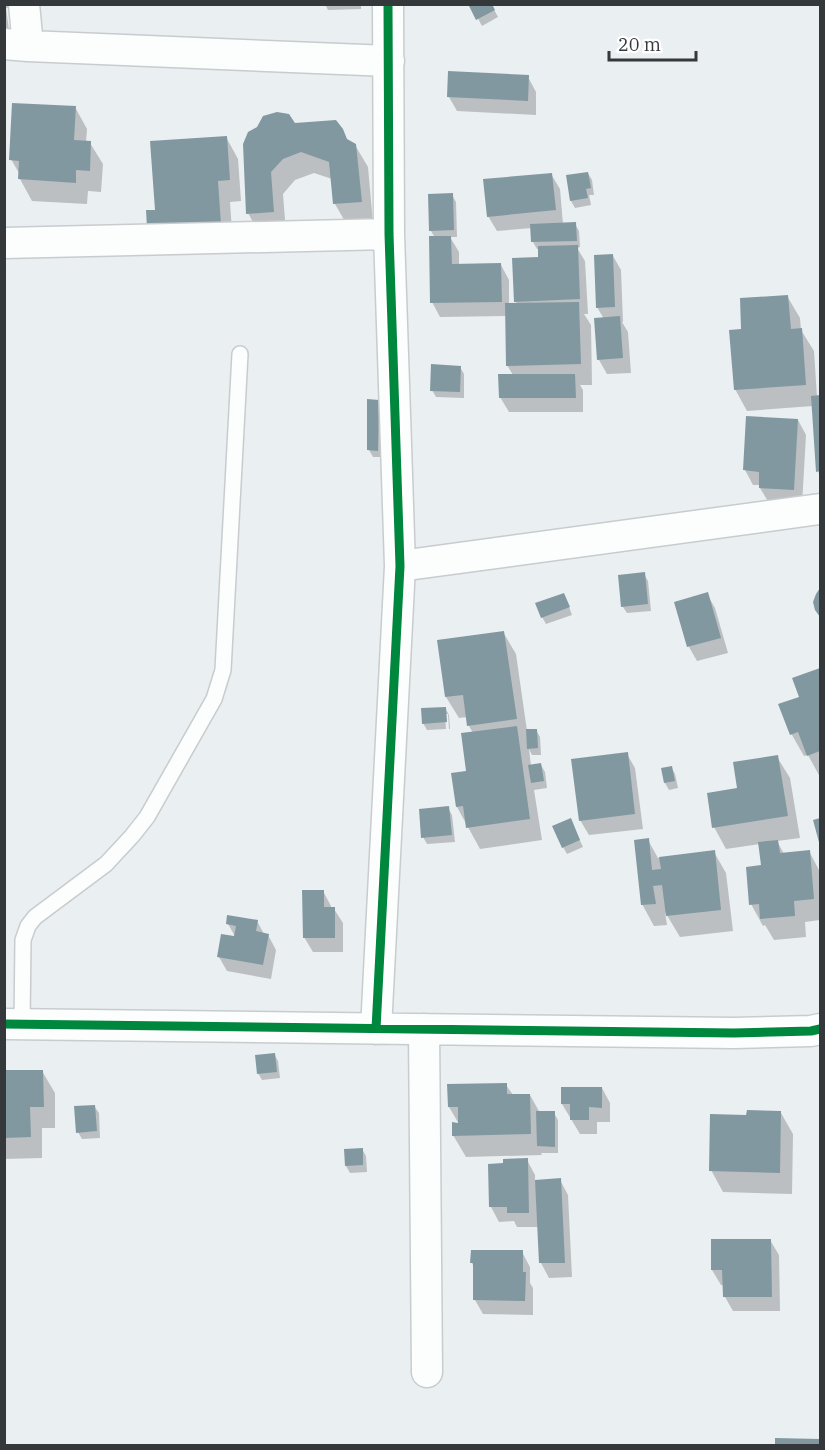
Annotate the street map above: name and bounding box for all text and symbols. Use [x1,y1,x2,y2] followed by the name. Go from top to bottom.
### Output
[609,24,696,62] scale bar
[618,33,661,56] text: 20 m

